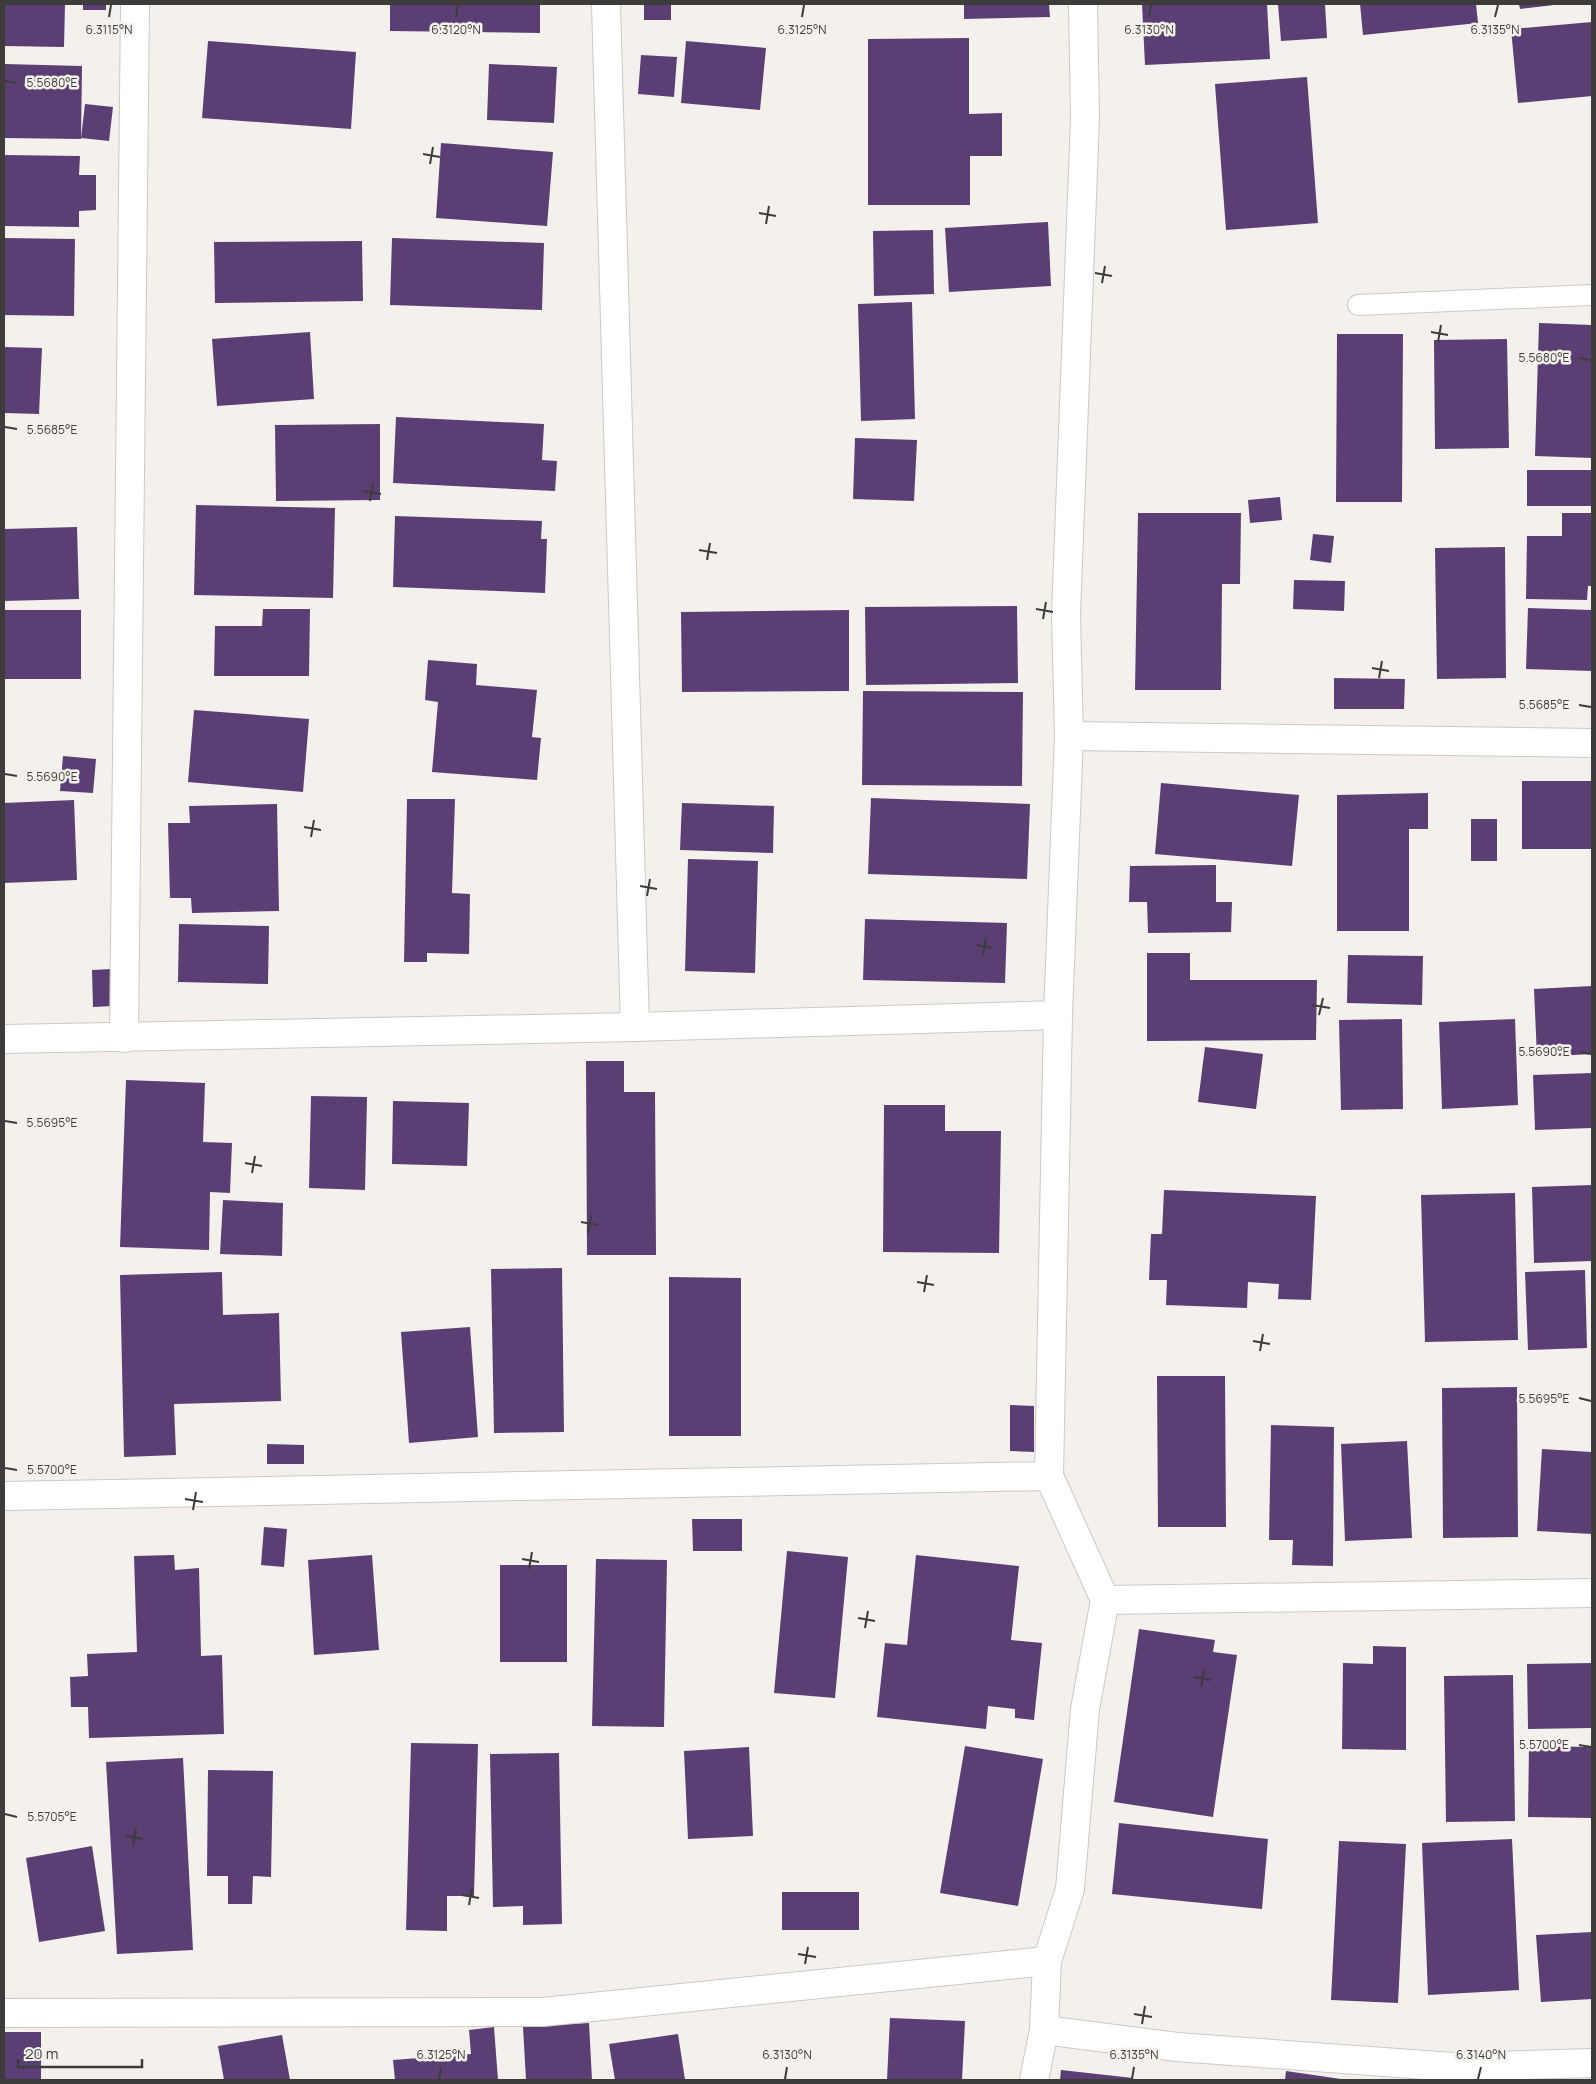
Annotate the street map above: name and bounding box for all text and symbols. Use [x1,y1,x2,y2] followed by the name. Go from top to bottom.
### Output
[85,21,133,38] text: 6.3115°N
[431,21,481,38] text: 6.3120°N
[777,21,827,38] text: 6.3125°N
[1124,21,1174,38] text: 6.3130°N
[1471,21,1519,38] text: 6.3135°N
[27,74,78,91] text: 5.5680°E
[1519,349,1570,366] text: 5.5680°E
[27,421,77,438] text: 5.5685°E
[1519,696,1569,713] text: 5.5685°E
[26,768,78,785] text: 5.5690°E
[1518,1043,1570,1060] text: 5.5690°E
[27,1114,78,1131] text: 5.5695°E
[1519,1390,1570,1407] text: 5.5695°E
[27,1461,77,1478] text: 5.5700°E
[1519,1736,1569,1753] text: 5.5700°E
[27,1808,77,1825] text: 5.5705°E
[18,2036,141,2068] scale bar
[25,2043,58,2064] text: 20 m
[416,2046,466,2063] text: 6.3125°N
[762,2046,812,2063] text: 6.3130°N
[1110,2046,1158,2063] text: 6.3135°N
[1456,2046,1506,2063] text: 6.3140°N

